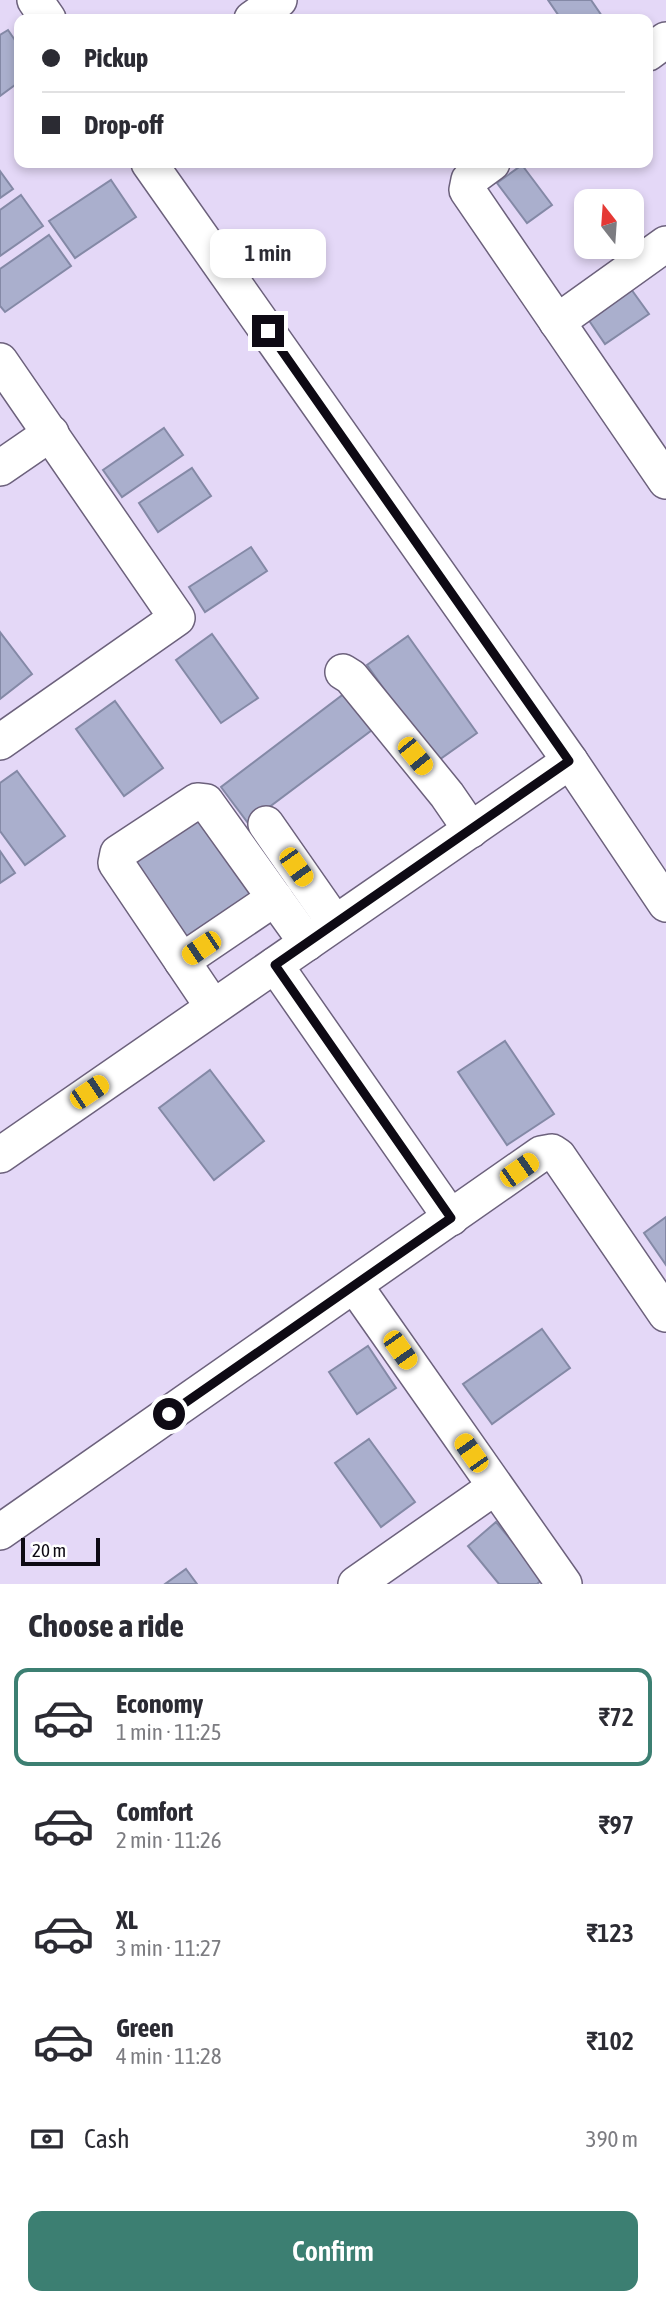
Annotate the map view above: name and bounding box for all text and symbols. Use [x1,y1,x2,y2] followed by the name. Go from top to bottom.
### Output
[84,43,148,73] text: Pickup
[84,110,164,140] text: Drop-off
[574,189,644,259] north arrow
[574,189,644,259] map controls
[210,230,326,278] callout: 1 min
[245,240,291,266] text: 1 min
[252,315,284,347] route end
[394,733,437,779] car
[276,844,317,890] car
[178,928,225,968] car
[66,1072,113,1112] car
[496,1149,543,1191] car
[380,1327,421,1373] car
[153,1398,185,1430] route start
[451,1430,492,1476] car
[21,1535,100,1567] scale bar
[32,1539,66,1561] text: 20 m
[28,1607,184,1644] text: Choose a ride
[32,1686,95,1749] icon: car
[116,1689,203,1719] text: Economy
[598,1702,634,1732] text: ₹72
[116,1719,222,1745] text: 1 min · 11:25
[32,1794,95,1857] icon: car
[116,1797,193,1827] text: Comfort
[598,1810,634,1840] text: ₹97
[116,1827,222,1853] text: 2 min · 11:26
[32,1902,95,1965] icon: car
[116,1905,138,1935] text: XL
[586,1918,634,1948] text: ₹123
[116,1935,222,1961] text: 3 min · 11:27
[32,2010,95,2073] icon: car
[116,2013,174,2043] text: Green
[586,2026,634,2056] text: ₹102
[116,2043,222,2069] text: 4 min · 11:28
[28,2120,66,2158] icon: cash
[84,2124,130,2154] text: Cash
[586,2126,638,2152] text: 390 m
[28,2211,638,2291] button: Confirm

